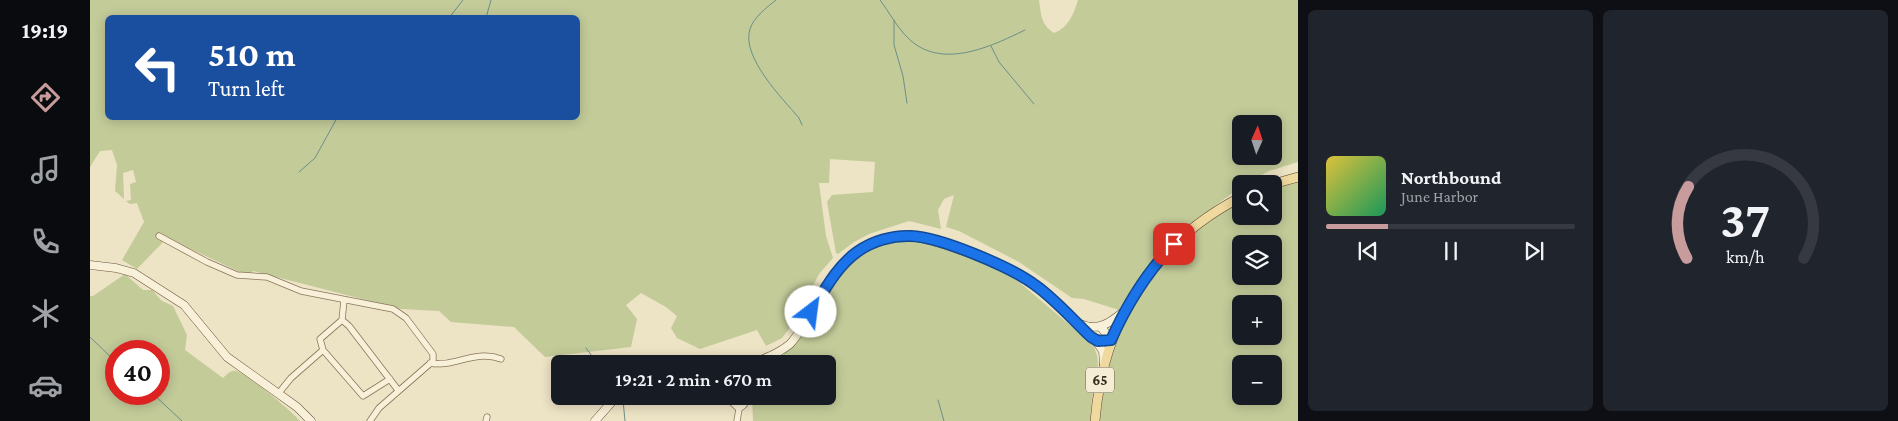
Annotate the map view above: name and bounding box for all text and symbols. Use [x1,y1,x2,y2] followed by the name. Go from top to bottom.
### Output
[22,18,68,43] text: 19:19
[125,35,190,100] icon: left
[208,35,296,74] text: 510 m
[208,76,285,101] text: Turn left
[28,80,63,115] icon: directions
[1232,115,1282,165] north arrow
[1232,115,1282,405] map controls
[28,152,63,187] icon: music
[1401,167,1501,188] text: Northbound
[1232,175,1282,225] button: search
[1401,188,1478,205] text: June Harbor
[1721,190,1770,248] text: 37
[1153,223,1195,265] pin
[28,224,63,259] icon: phone
[1160,230,1188,258] icon: arrive
[1232,235,1282,285] button: layers
[1354,237,1382,265] icon: previous
[1437,237,1465,265] icon: pause
[1520,237,1548,265] icon: next
[1726,247,1765,267] text: km/h
[784,285,836,337] position arrow
[1232,295,1282,345] button: +
[28,296,63,331] icon: climate
[105,340,170,405] speed limit sign: 40
[1232,355,1282,405] button: −
[28,368,63,403] icon: car
[1086,368,1114,392] road number: 65
[615,369,772,390] text: 19:21 · 2 min · 670 m

